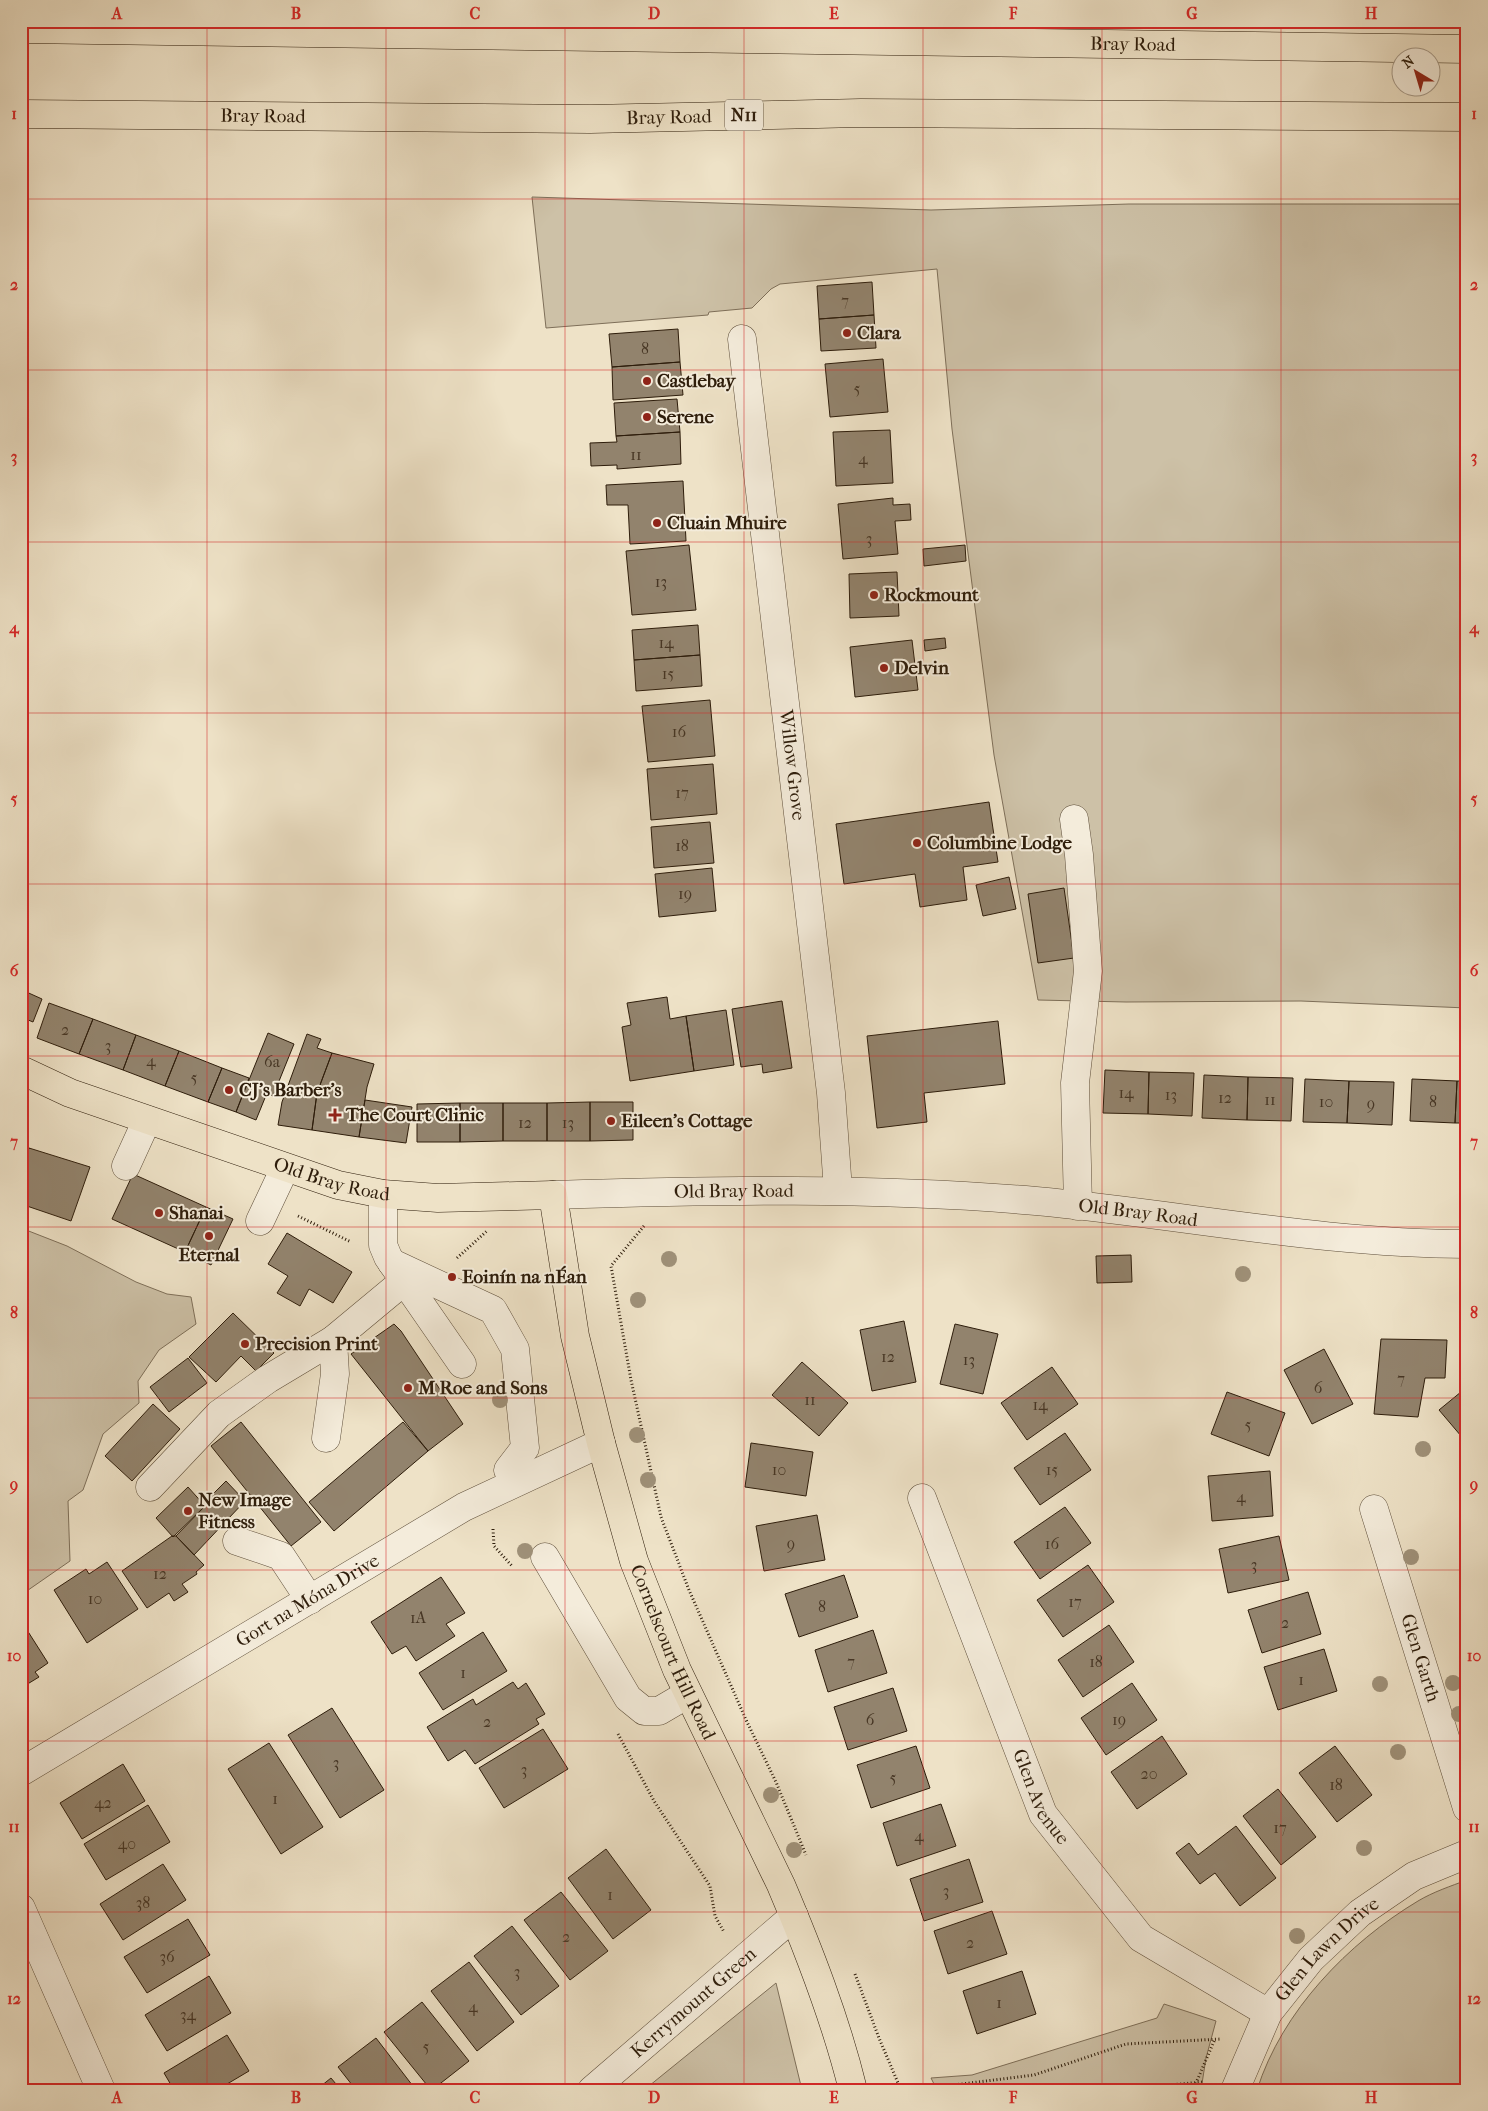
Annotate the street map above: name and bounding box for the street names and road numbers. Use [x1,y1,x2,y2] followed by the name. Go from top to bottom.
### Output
[1090,33,1176,56] street label: Bray Road
[725,100,763,130] road number: N11
[220,105,306,128] street label: Bray Road
[626,105,713,129] street label: Bray Road
[775,707,810,822] street label: Willow Grove
[271,1153,391,1206] street label: Old Bray Road
[674,1180,795,1203] street label: Old Bray Road
[1077,1194,1200,1231] street label: Old Bray Road
[232,1549,383,1652] street label: Gort na Móna Drive
[626,1562,720,1744] street label: Cornelscourt Hill Road
[1396,1611,1444,1705] street label: Glen Garth
[1008,1746,1074,1849] street label: Glen Avenue
[1271,1892,1383,2006] street label: Glen Lawn Drive
[626,1943,761,2062] street label: Kerrymount Green

